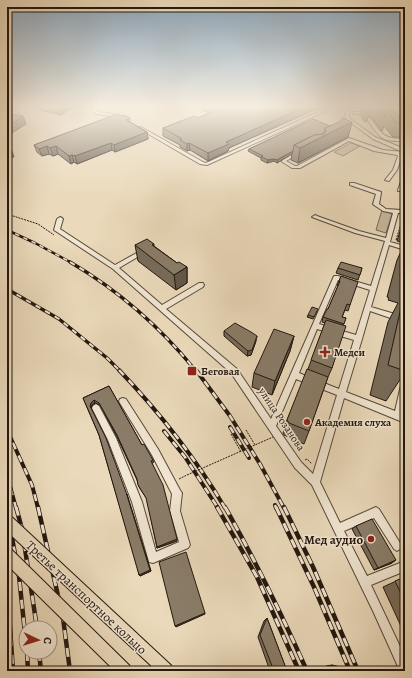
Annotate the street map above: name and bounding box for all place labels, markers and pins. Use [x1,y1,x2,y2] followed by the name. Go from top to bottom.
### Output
[334,345,366,360] place label: Медси
[319,346,331,358] marker: Медси
[201,364,240,379] place label: Беговая
[186,365,198,377] marker: Беговая
[314,415,392,430] place label: Академия слуха
[302,417,312,427] marker: Академия слуха
[304,531,363,548] place label: Мед аудио
[366,534,376,544] marker: Мед аудио

